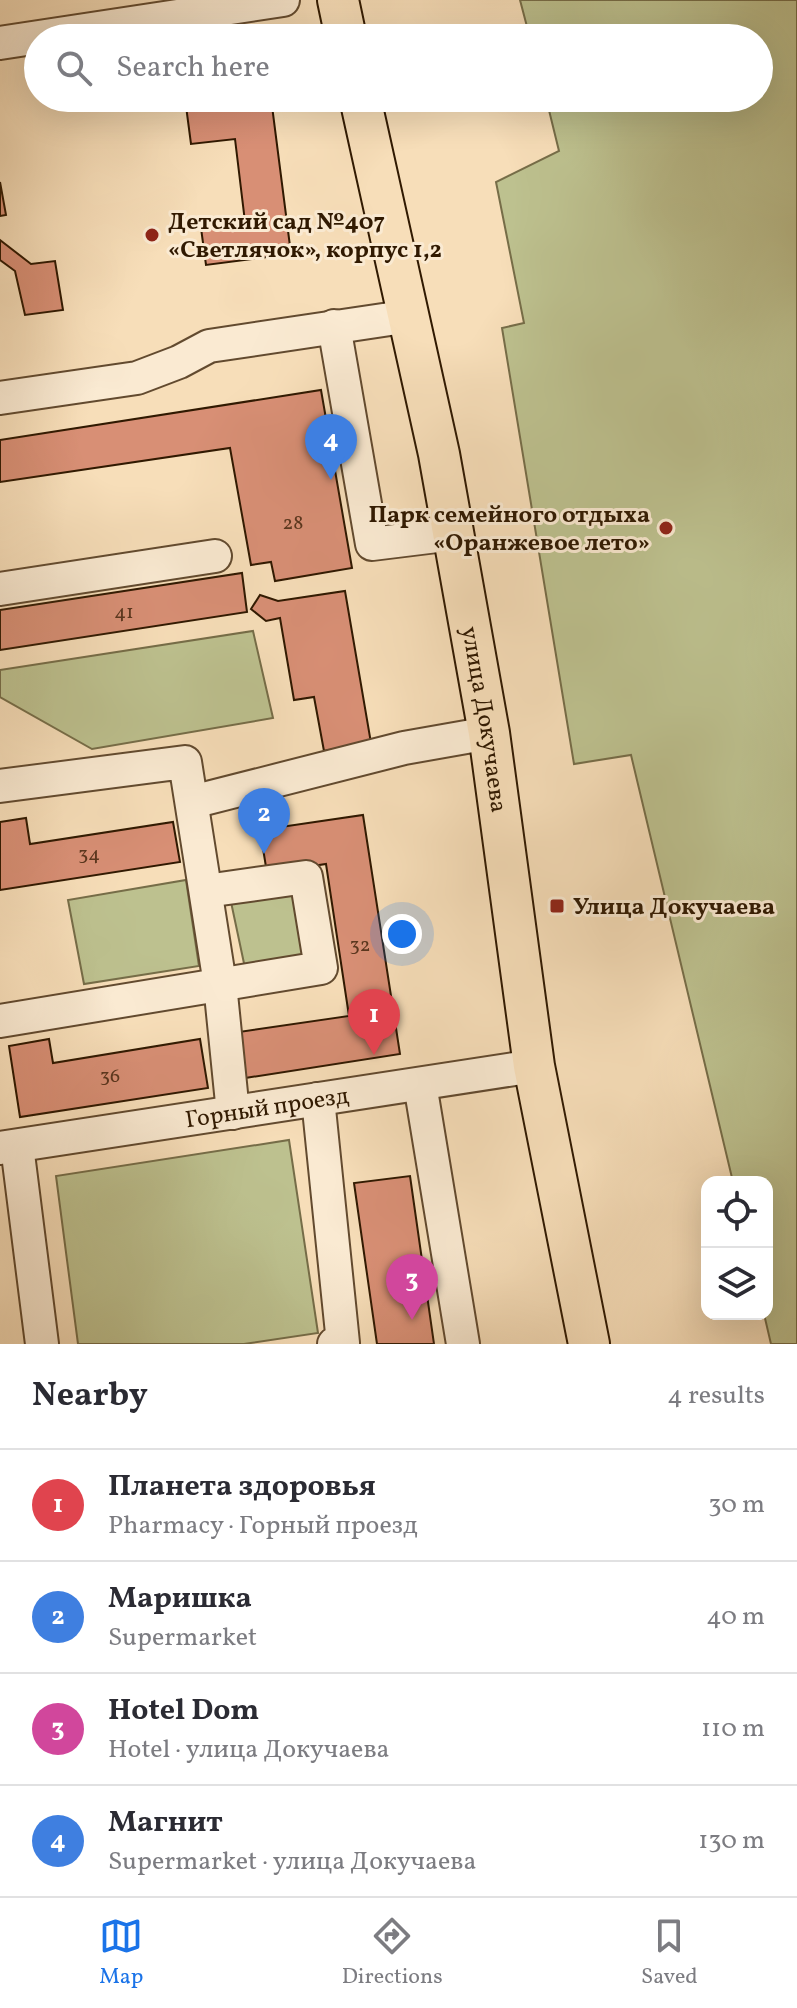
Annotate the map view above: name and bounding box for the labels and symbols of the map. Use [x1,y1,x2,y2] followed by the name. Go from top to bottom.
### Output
[168,206,442,268] place label: Детский сад №407 «Светлячок», корпус 1,2
[143,226,161,244] marker: Детский сад №407 «Светлячок», корпус 1,2
[305,414,357,480] pin: 4
[368,499,650,561] place label: Парк семейного отдыха «Оранжевое лето»
[283,510,303,538] house number: 28
[657,519,675,537] marker: Парк семейного отдыха «Оранжевое лето»
[114,599,134,627] house number: 41
[451,624,515,815] street label: улица Докучаева
[238,788,290,854] pin: 2
[78,841,100,869] house number: 34
[573,891,775,925] place label: Улица Докучаева
[548,897,566,915] marker: Улица Докучаева
[382,914,422,954] your location
[350,932,371,960] house number: 32
[348,989,400,1055] pin: 1
[100,1063,120,1091] house number: 36
[183,1080,352,1138] street label: Горный проезд
[386,1254,438,1320] pin: 3

